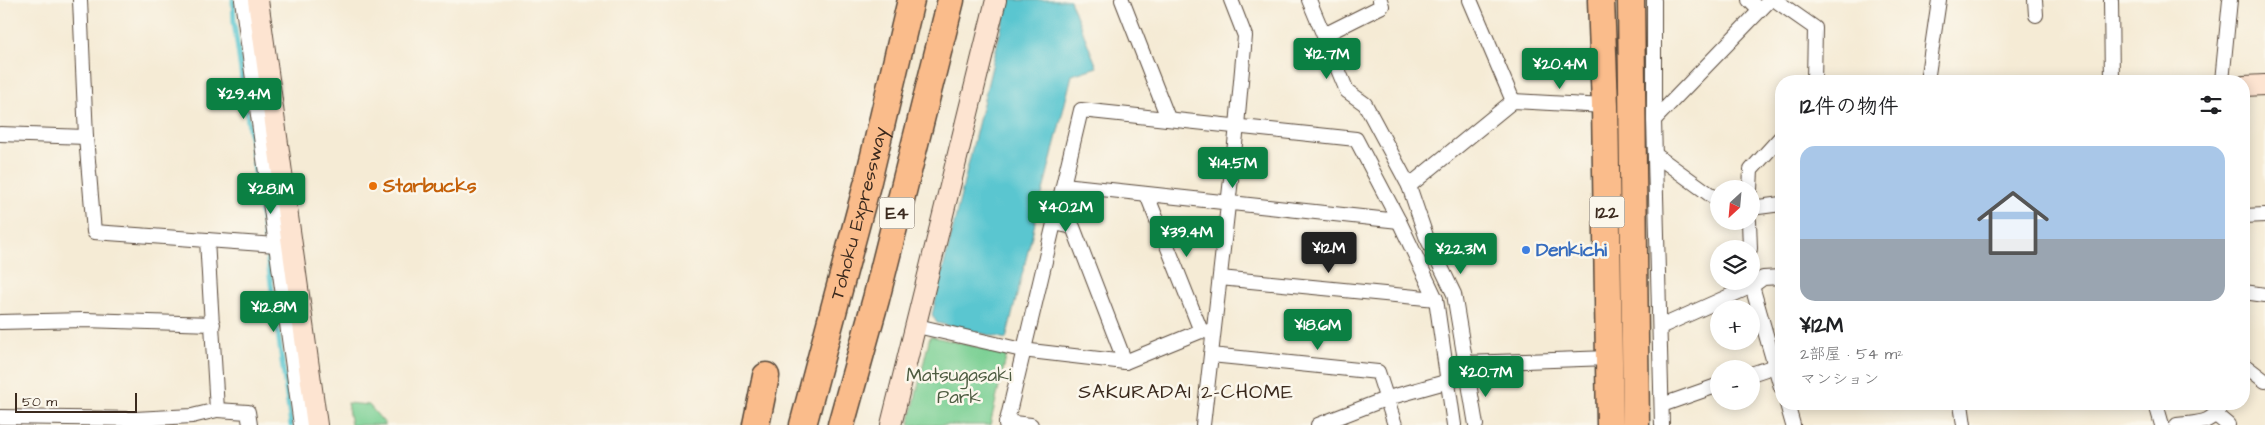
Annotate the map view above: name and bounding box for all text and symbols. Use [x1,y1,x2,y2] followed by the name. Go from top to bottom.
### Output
[1286,38,1368,80] pin: ¥12.7M
[1304,43,1350,65] text: ¥12.7M
[1519,48,1601,90] pin: ¥20.4M
[1533,53,1587,75] text: ¥20.4M
[203,78,285,120] pin: ¥29.4M
[217,83,271,105] text: ¥29.4M
[2197,91,2225,119] icon: filters
[1800,92,1899,121] text: 12件の物件
[823,123,895,303] street label: Tohoku Expressway
[1192,146,1274,189] pin: ¥14.5M
[1209,152,1257,174] text: ¥14.5M
[230,172,312,215] pin: ¥28.1M
[382,173,477,200] place label: Starbucks
[248,178,294,200] text: ¥28.1M
[1968,178,2058,268] icon: home
[367,180,379,192] marker: Starbucks
[1710,180,1760,230] north arrow
[1710,180,1760,410] map controls
[1025,190,1107,233] pin: ¥40.2M
[1039,196,1093,218] text: ¥40.2M
[1590,196,1624,228] road number: 122
[880,198,914,228] road number: E4
[1146,216,1228,258] pin: ¥39.4M
[1161,221,1213,243] text: ¥39.4M
[1299,232,1359,274] pin: ¥12M
[1420,232,1502,275] pin: ¥22.3M
[1313,237,1345,259] text: ¥12M
[1536,237,1607,264] place label: Denkichi
[1436,238,1486,260] text: ¥22.3M
[1710,240,1760,290] button: layers
[1520,244,1532,256] marker: Denkichi
[233,290,315,333] pin: ¥12.8M
[251,296,297,318] text: ¥12.8M
[1710,300,1760,350] button: +
[1277,308,1359,351] pin: ¥18.6M
[1800,311,1843,340] text: ¥12M
[1295,314,1341,336] text: ¥18.6M
[1800,343,1903,365] text: 2部屋 · 54 m²
[1445,356,1527,398] pin: ¥20.7M
[1710,360,1760,410] button: −
[1459,361,1513,383] text: ¥20.7M
[906,362,1012,411] park label: Matsugasaki Park
[1800,368,1879,390] text: マンション
[1078,378,1294,406] district label: SAKURADAI 2-CHOME
[15,390,138,413] scale bar
[22,392,57,412] text: 50 m

